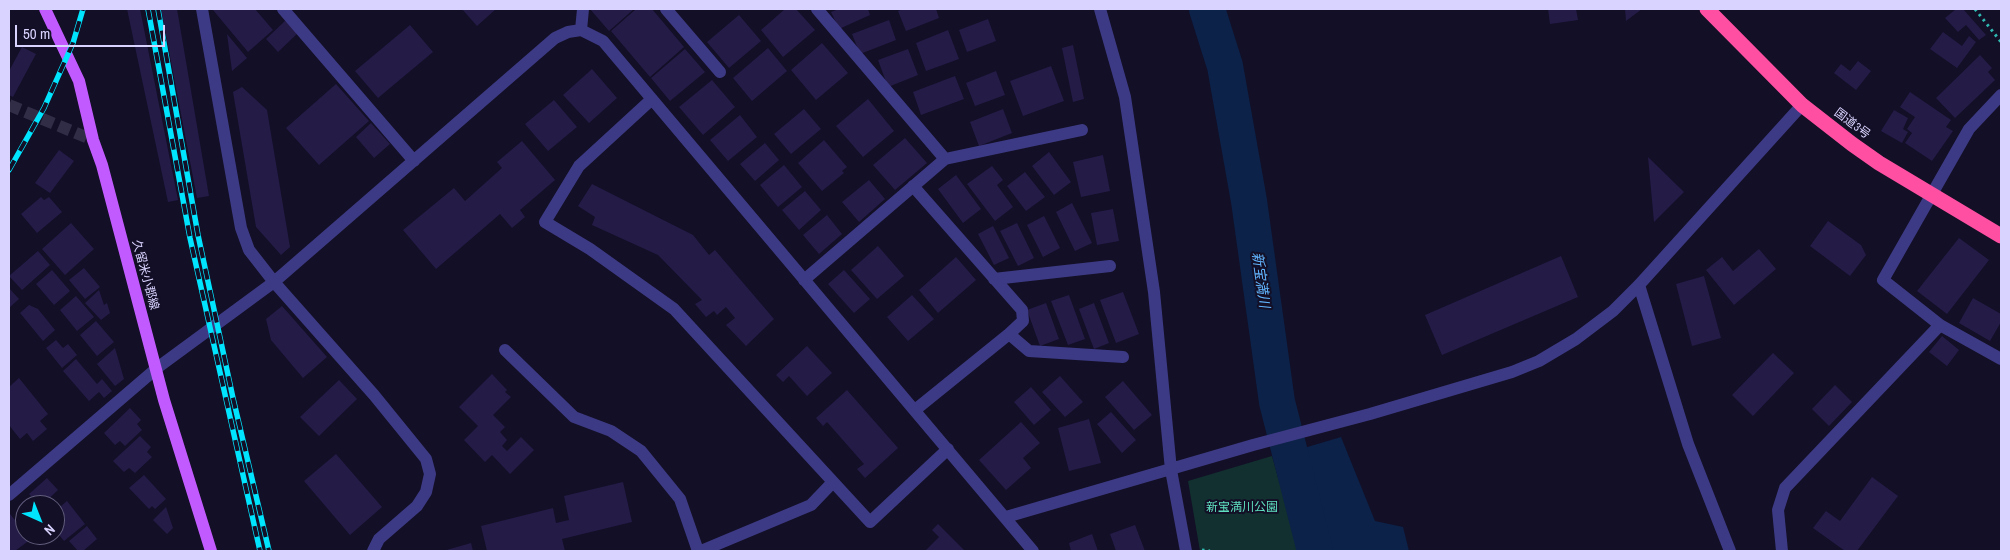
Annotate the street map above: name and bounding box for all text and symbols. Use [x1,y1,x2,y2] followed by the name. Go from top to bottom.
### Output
[18,15,168,47] scale bar
[23,23,50,44] text: 50 m
[1831,106,1873,142] street label: 国道3号
[129,238,161,312] street label: 久留米小郡線
[1248,251,1272,309] water label: 新宝満川
[15,495,65,545] north arrow
[1206,501,1278,515] park label: 新宝満川公園
[40,521,59,539] text: N

